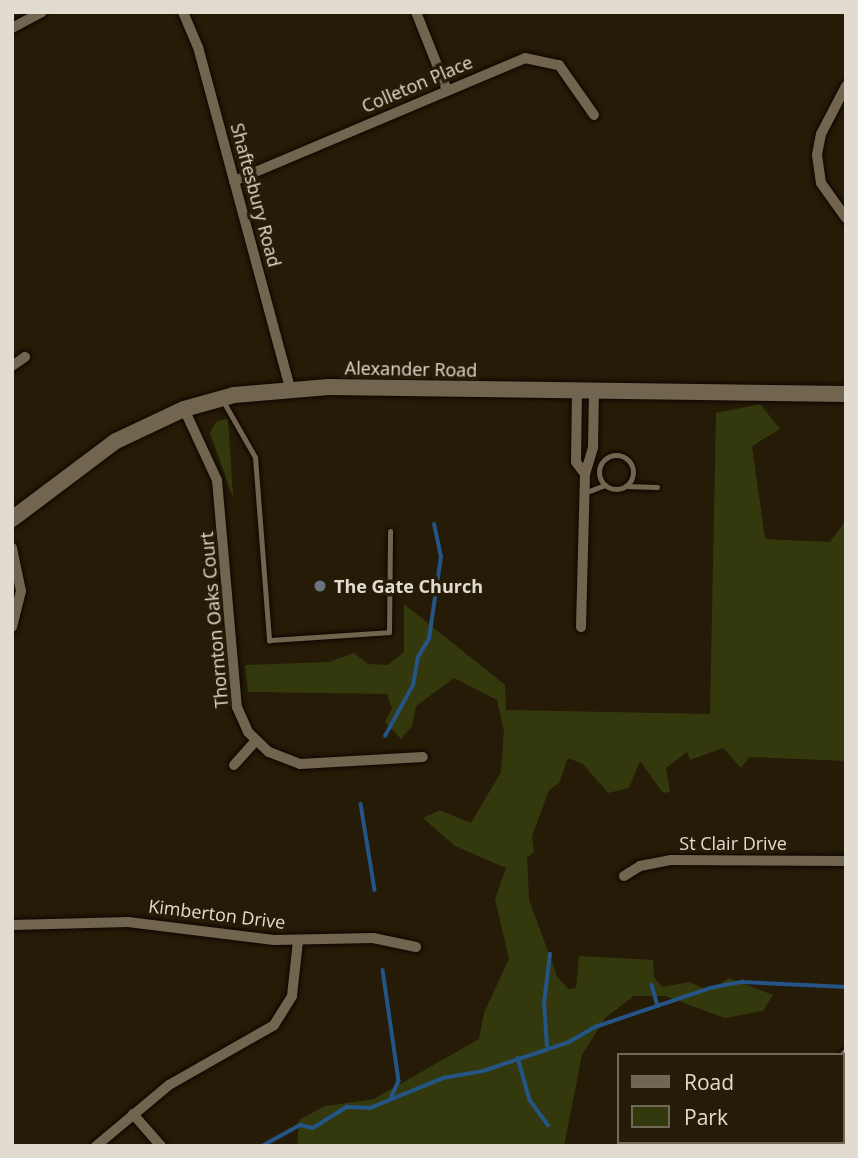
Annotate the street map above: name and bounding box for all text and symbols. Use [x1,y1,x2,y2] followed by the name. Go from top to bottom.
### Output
[358,51,476,117] street label: Colleton Place
[226,121,286,269] street label: Shaftesbury Road
[345,357,477,381] street label: Alexander Road
[196,531,232,709] street label: Thornton Oaks Court
[334,575,483,597] place label: The Gate Church
[312,578,328,594] marker: The Gate Church
[679,832,787,854] street label: St Clair Drive
[147,895,287,933] street label: Kimberton Drive
[616,1053,844,1144] legend
[684,1068,734,1096] text: Road
[684,1103,728,1131] text: Park

